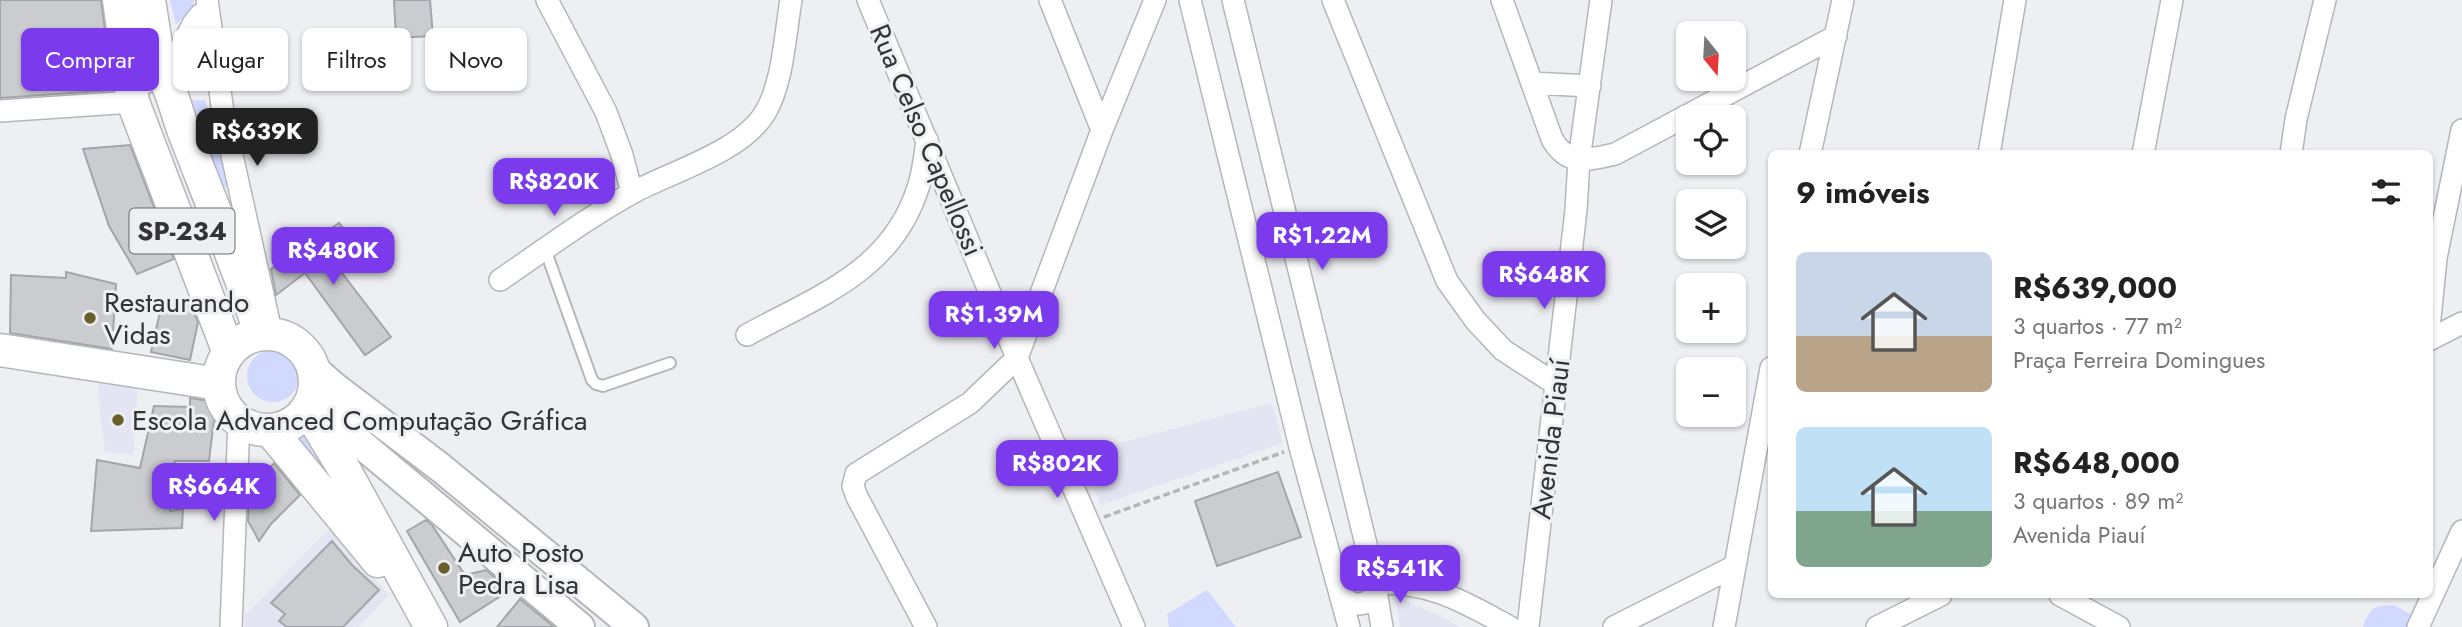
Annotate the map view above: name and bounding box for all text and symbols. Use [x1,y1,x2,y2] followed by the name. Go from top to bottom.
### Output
[859,18,994,262] street label: Rua Celso Capellossi
[1676,21,1746,91] north arrow
[1676,21,1746,427] map controls
[21,28,159,91] chip: Comprar
[173,28,288,91] chip: Alugar
[302,28,411,91] chip: Filtros
[425,28,527,91] chip: Novo
[1676,105,1746,175] button: locate
[200,108,314,168] pin: R$639K
[212,114,302,148] text: R$639K
[497,158,611,218] pin: R$820K
[509,164,599,198] text: R$820K
[1796,171,1930,214] text: 9 imóveis
[2367,173,2405,211] icon: filters
[1676,189,1746,259] button: layers
[130,208,234,254] road number: SP-234
[1257,212,1387,272] pin: R$1.22M
[1273,218,1371,252] text: R$1.22M
[276,228,390,287] pin: R$480K
[288,233,378,267] text: R$480K
[1487,252,1601,311] pin: R$648K
[1498,257,1590,291] text: R$648K
[2013,266,2177,309] text: R$639,000
[1676,273,1746,343] button: +
[1852,280,1936,364] icon: home
[104,282,249,355] place label: Restaurando Vidas
[929,292,1059,351] pin: R$1.39M
[945,297,1043,331] text: R$1.39M
[2013,309,2182,343] text: 3 quartos · 77 m²
[82,310,98,326] marker: Restaurando Vidas
[2013,343,2265,377] text: Praça Ferreira Domingues
[1520,355,1581,522] street label: Avenida Piauí
[1676,357,1746,427] button: −
[132,400,588,441] place label: Escola Advanced Computação Gráfica
[110,412,126,428] marker: Escola Advanced Computação Gráfica
[1000,440,1114,500] pin: R$802K
[2013,441,2180,484] text: R$648,000
[1012,446,1102,480] text: R$802K
[1852,455,1936,539] icon: home
[157,463,271,523] pin: R$664K
[168,469,260,503] text: R$664K
[2013,484,2183,518] text: 3 quartos · 89 m²
[2013,518,2145,552] text: Avenida Piauí
[458,532,584,605] place label: Auto Posto Pedra Lisa
[1343,546,1457,605] pin: R$541K
[1356,551,1444,585] text: R$541K
[436,560,452,576] marker: Auto Posto Pedra Lisa

